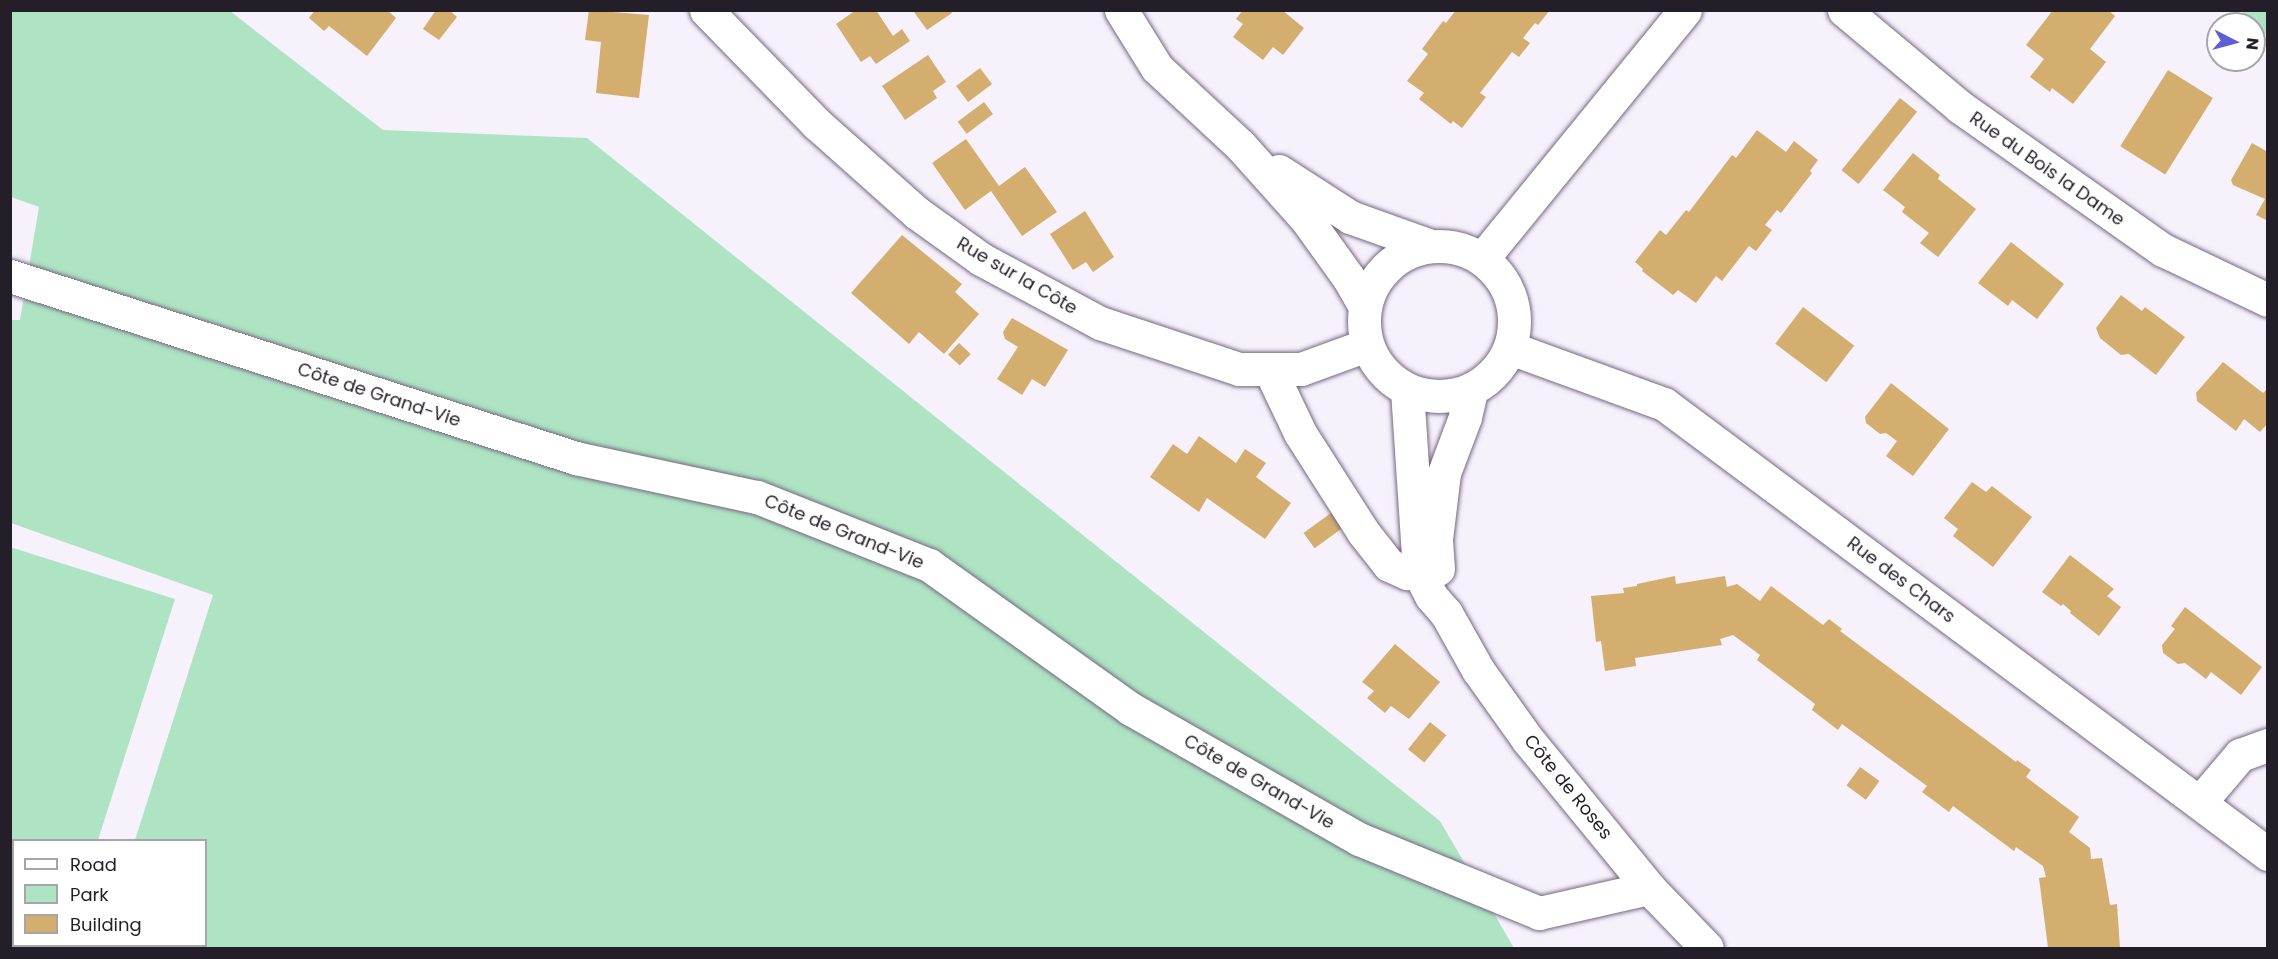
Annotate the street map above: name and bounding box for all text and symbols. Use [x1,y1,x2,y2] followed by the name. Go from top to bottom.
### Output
[2206,12,2266,72] north arrow
[2240,37,2264,51] text: N
[1965,107,2129,231] street label: Rue du Bois la Dame
[953,233,1081,319] street label: Rue sur la Côte
[295,358,463,432] street label: Côte de Grand-Vie
[761,490,927,574] street label: Côte de Grand-Vie
[1843,532,1959,628] street label: Rue des Chars
[1180,730,1338,834] street label: Côte de Grand-Vie
[1519,730,1617,844] street label: Côte de Roses
[12,839,207,947] legend
[70,852,117,877] text: Road
[70,882,109,907] text: Park
[70,912,142,937] text: Building

